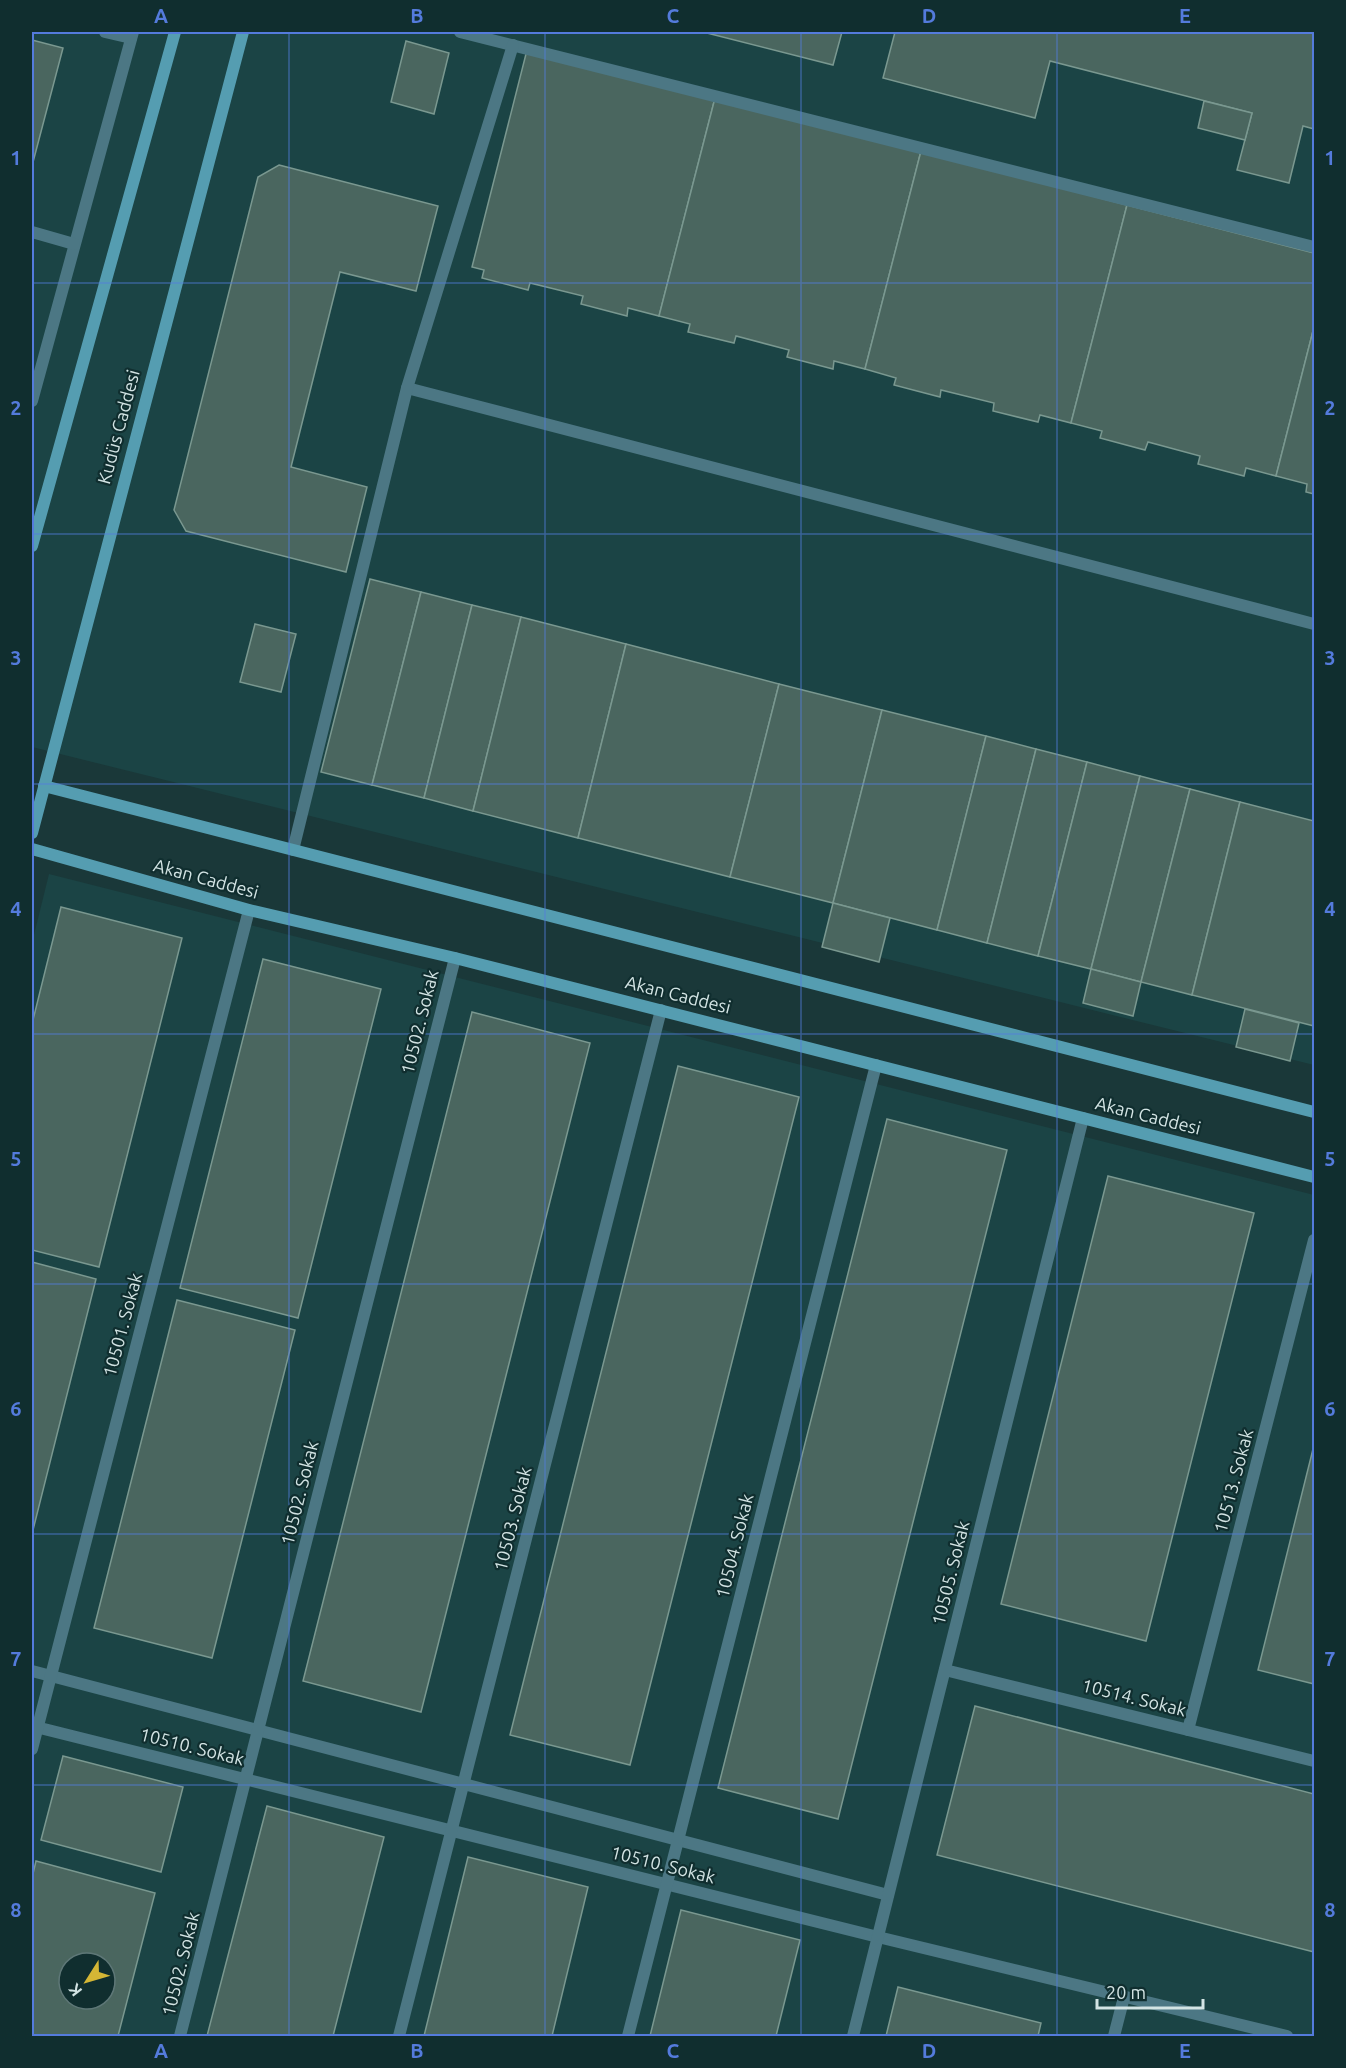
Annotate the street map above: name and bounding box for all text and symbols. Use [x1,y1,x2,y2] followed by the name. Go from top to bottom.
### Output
[154,4,168,27] text: A
[410,4,424,27] text: B
[667,4,680,27] text: C
[922,4,936,27] text: D
[1179,4,1191,27] text: E
[10,146,22,169] text: 1
[1324,146,1336,169] text: 1
[93,367,143,486] street label: Kudüs Caddesi
[10,396,22,419] text: 2
[1324,396,1336,419] text: 2
[10,646,22,669] text: 3
[1324,646,1336,669] text: 3
[152,854,261,902] street label: Akan Caddesi
[10,897,22,920] text: 4
[1324,897,1336,920] text: 4
[396,968,442,1076] street label: 10502. Sokak
[623,971,733,1017] street label: Akan Caddesi
[1093,1092,1203,1138] street label: Akan Caddesi
[10,1147,22,1170] text: 5
[1324,1147,1336,1170] text: 5
[99,1271,145,1379] street label: 10501. Sokak
[10,1397,22,1420] text: 6
[1324,1397,1336,1420] text: 6
[1210,1427,1256,1535] street label: 10513. Sokak
[276,1439,322,1547] street label: 10502. Sokak
[489,1465,535,1573] street label: 10503. Sokak
[711,1492,757,1600] street label: 10504. Sokak
[927,1519,973,1627] street label: 10505. Sokak
[10,1647,22,1670] text: 7
[1324,1647,1336,1670] text: 7
[1080,1674,1188,1720] street label: 10514. Sokak
[138,1723,246,1769] street label: 10510. Sokak
[609,1841,717,1887] street label: 10510. Sokak
[10,1898,22,1921] text: 8
[1324,1898,1336,1921] text: 8
[157,1910,203,2018] street label: 10502. Sokak
[57,1951,117,2011] north arrow
[1097,1972,1204,2010] scale bar
[64,1980,85,2000] text: K
[1106,1982,1146,2002] text: 20 m
[154,2039,168,2062] text: A
[410,2039,424,2062] text: B
[667,2039,680,2062] text: C
[922,2039,936,2062] text: D
[1179,2039,1191,2062] text: E

